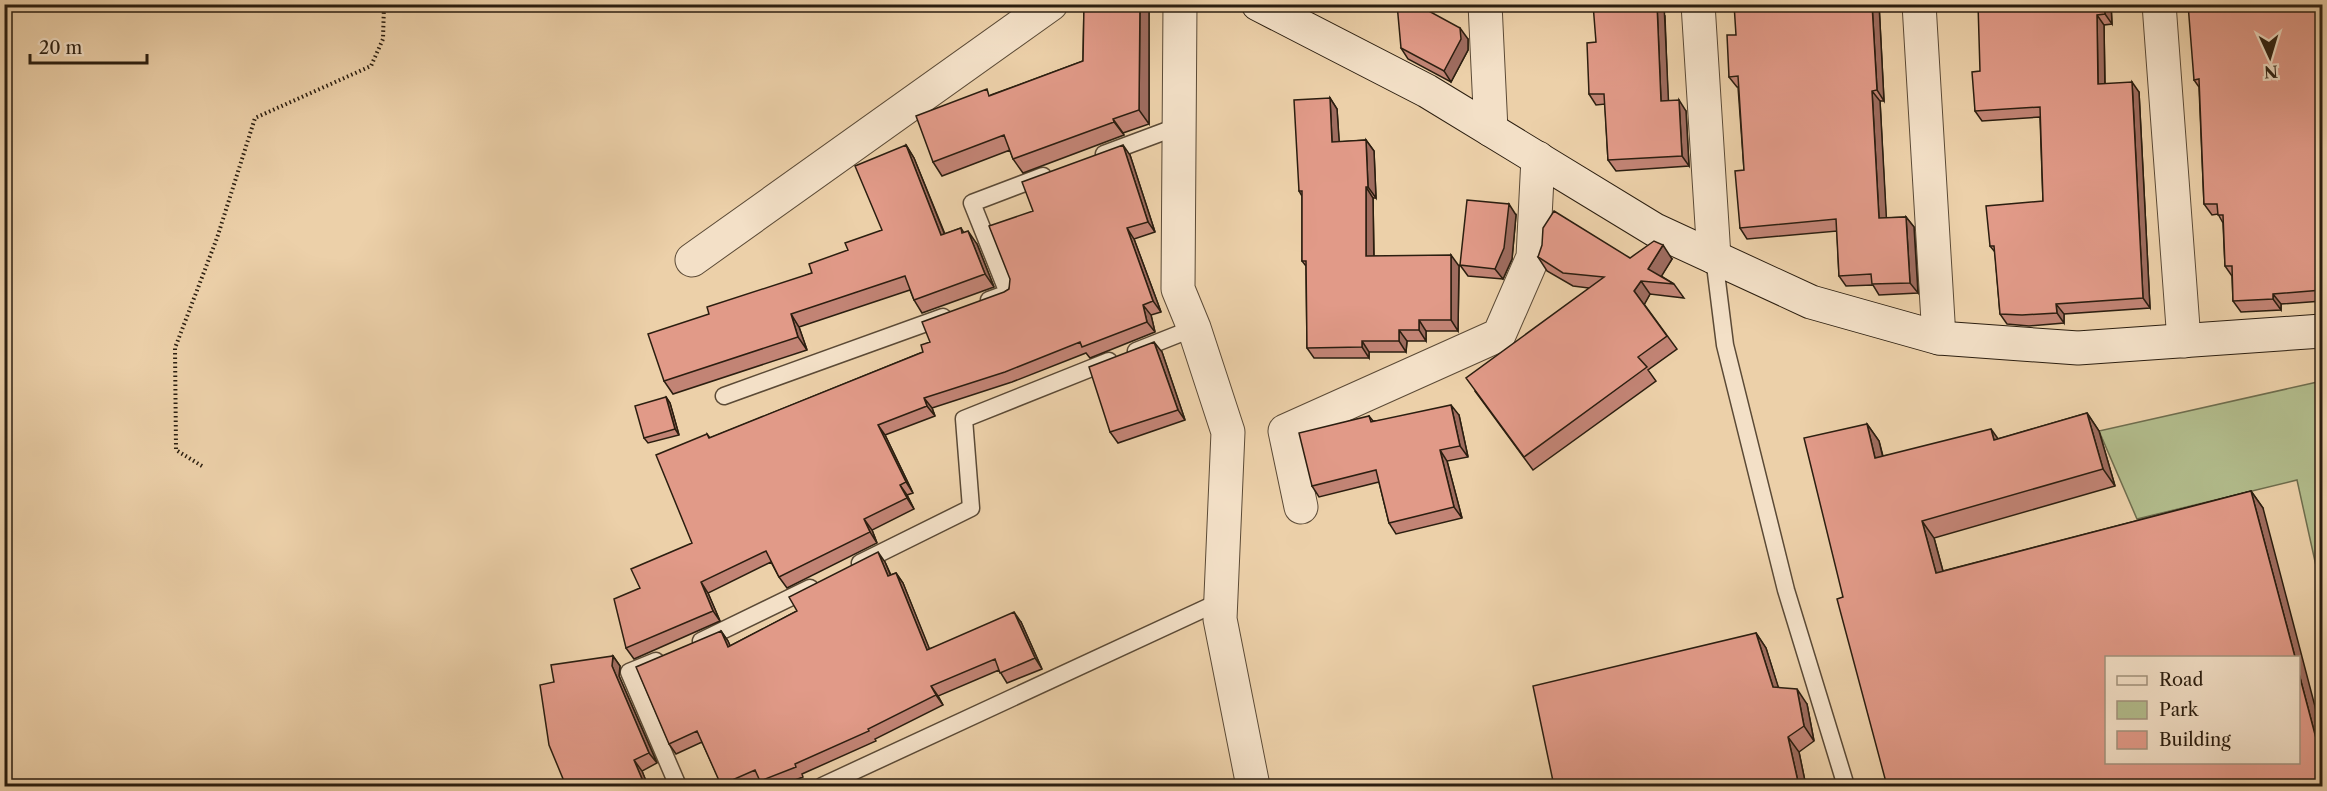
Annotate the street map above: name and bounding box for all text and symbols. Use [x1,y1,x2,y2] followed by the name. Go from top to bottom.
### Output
[30,27,147,65] scale bar
[2240,27,2300,87] north arrow
[39,37,83,59] text: 20 m
[2263,62,2279,82] text: N
[2105,656,2300,764] legend
[2159,669,2204,691] text: Road
[2159,699,2200,721] text: Park
[2159,729,2231,751] text: Building

